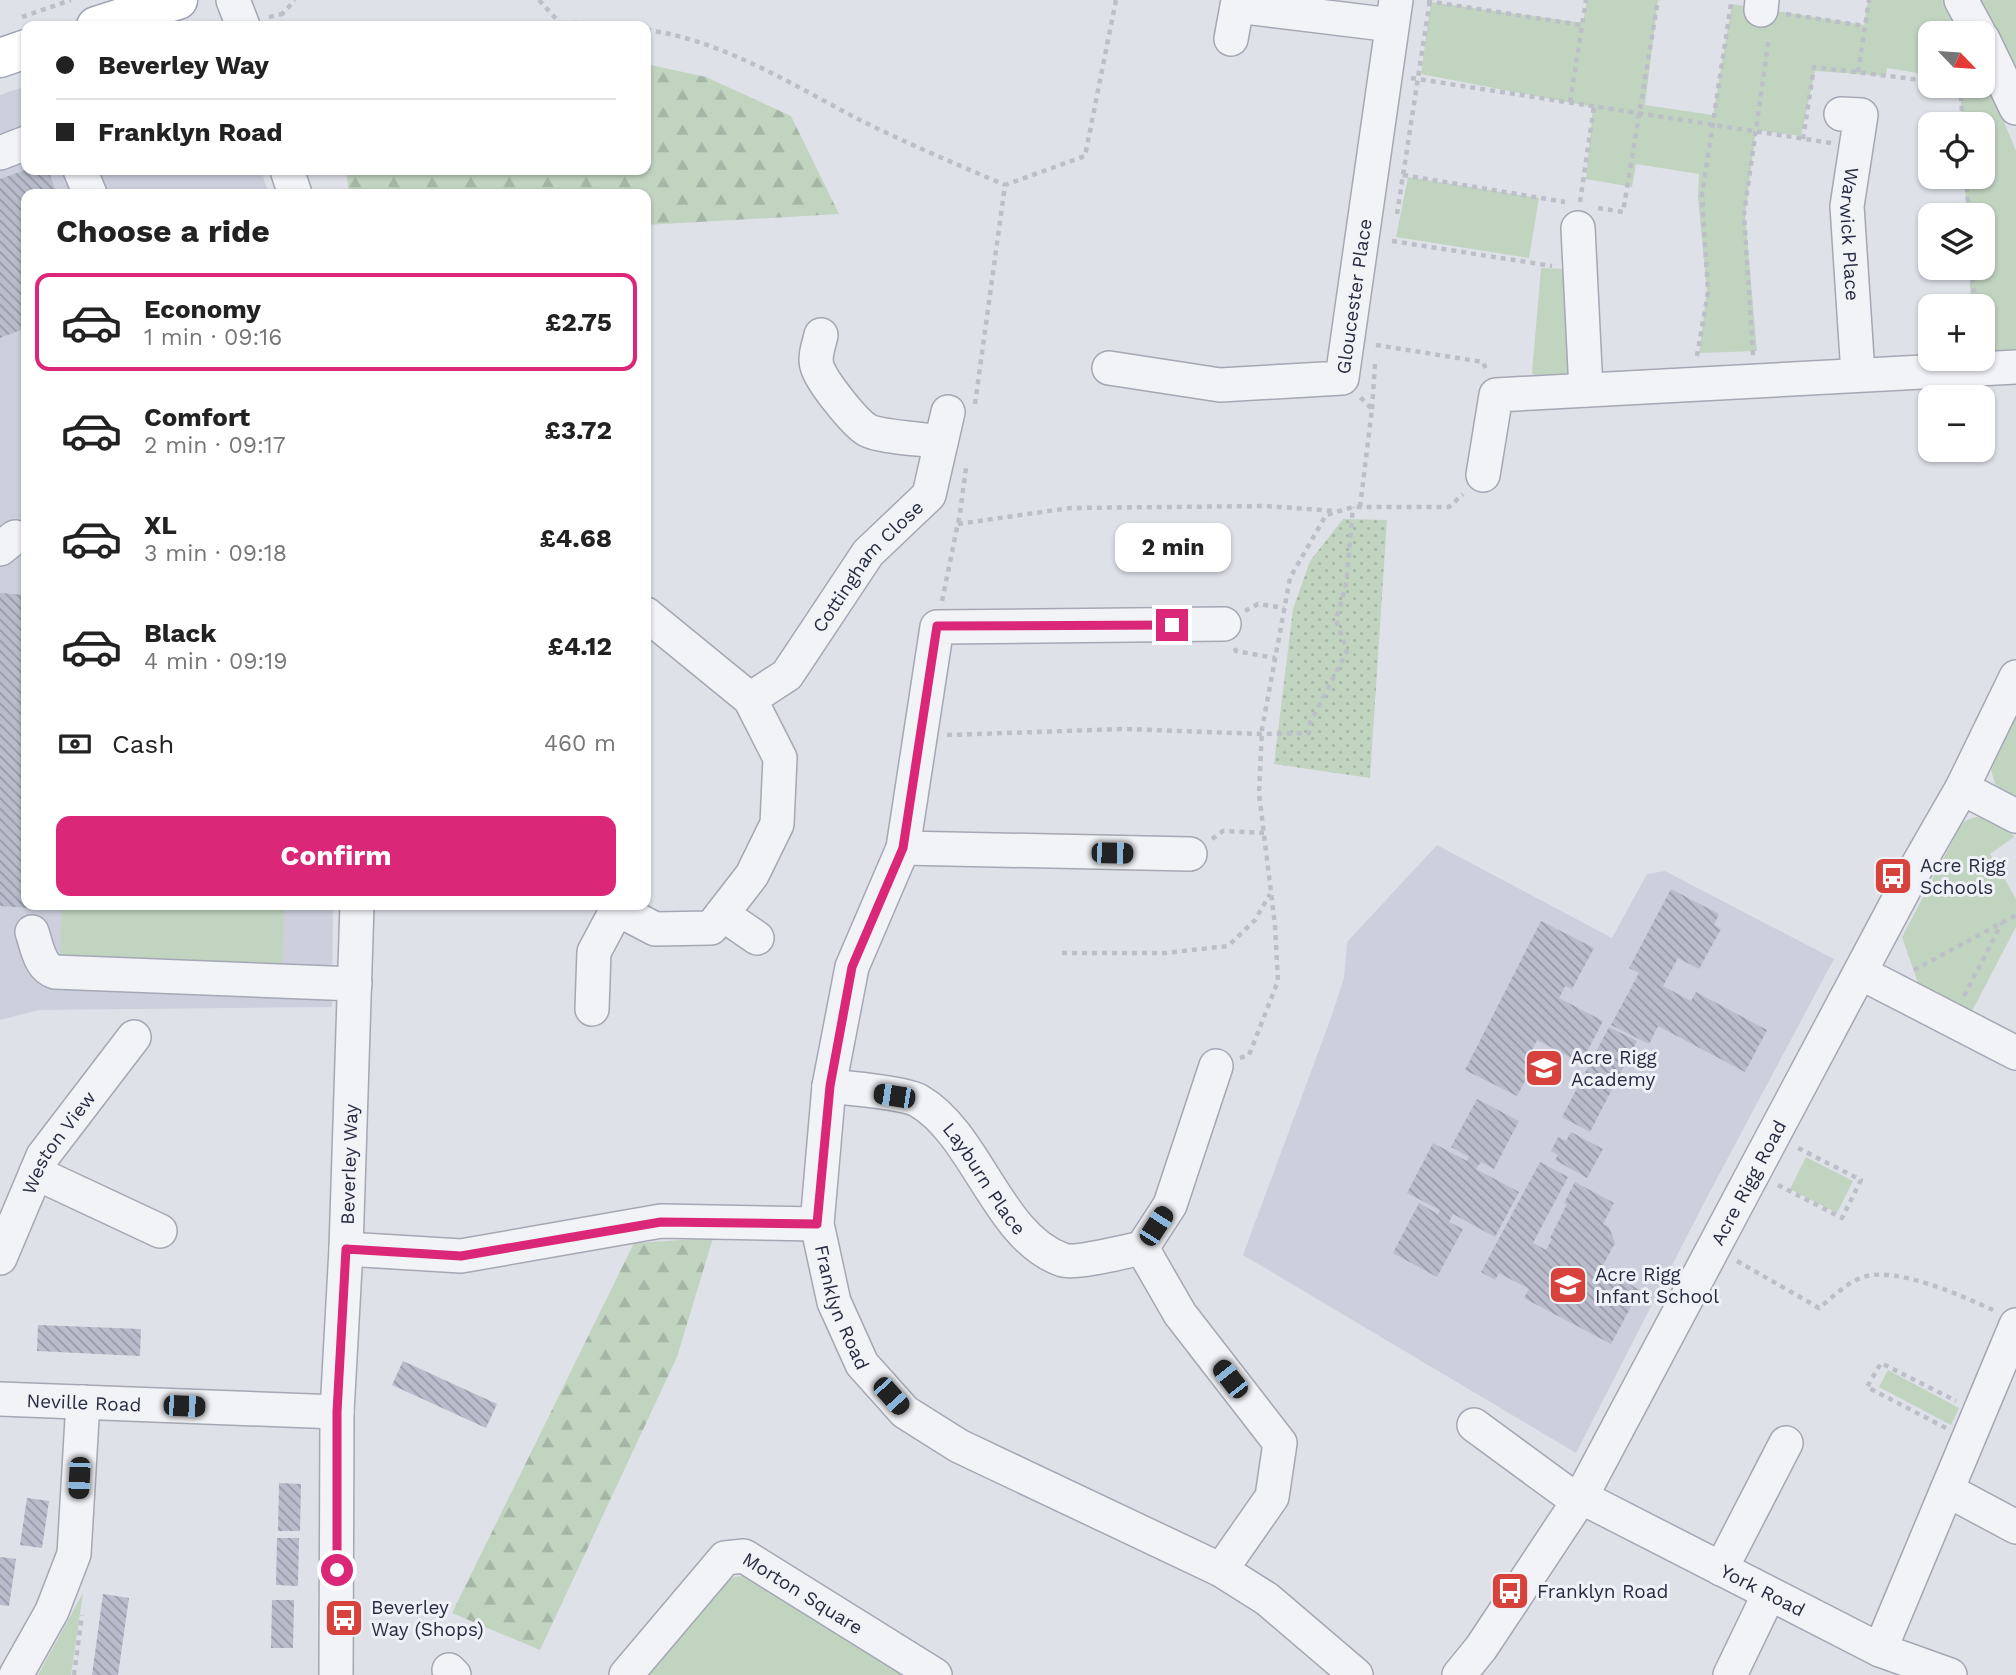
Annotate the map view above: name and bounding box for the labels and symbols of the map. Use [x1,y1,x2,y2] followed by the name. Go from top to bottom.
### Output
[1918,21,1995,98] north arrow
[1835,165,1865,302] street label: Warwick Place
[1331,217,1376,376] street label: Gloucester Place
[807,495,928,637] street label: Cottingham Close
[1114,524,1230,572] callout: 2 min
[1156,609,1188,641] route end
[1091,842,1134,864] car
[1920,854,2007,899] place label: Acre Rigg Schools
[1872,855,1914,897] bus stop icon: Acre Rigg Schools
[1571,1046,1658,1091] place label: Acre Rigg Academy
[1523,1047,1565,1089] school or university icon: Acre Rigg Academy
[872,1082,917,1110] car
[17,1086,100,1198] street label: Weston View
[335,1103,362,1225] street label: Beverley Way
[1705,1116,1791,1249] street label: Acre Rigg Road
[938,1118,1031,1239] street label: Layburn Place
[1136,1203,1177,1249] car
[810,1243,875,1373] street label: Franklyn Road
[1595,1263,1719,1308] place label: Acre Rigg Infant School
[1547,1264,1589,1306] school or university icon: Acre Rigg Infant School
[1209,1356,1252,1402] car
[870,1373,913,1419] car
[26,1389,142,1416] street label: Neville Road
[163,1395,206,1417] car
[68,1456,91,1500] car
[739,1547,867,1639] street label: Morton Square
[321,1554,353,1586] route start
[1717,1559,1809,1621] street label: York Road
[1489,1570,1531,1612] bus stop icon: Franklyn Road
[1537,1580,1668,1603] place label: Franklyn Road
[371,1596,484,1641] place label: Beverley Way (Shops)
[323,1597,365,1639] bus stop icon: Beverley Way (Shops)

